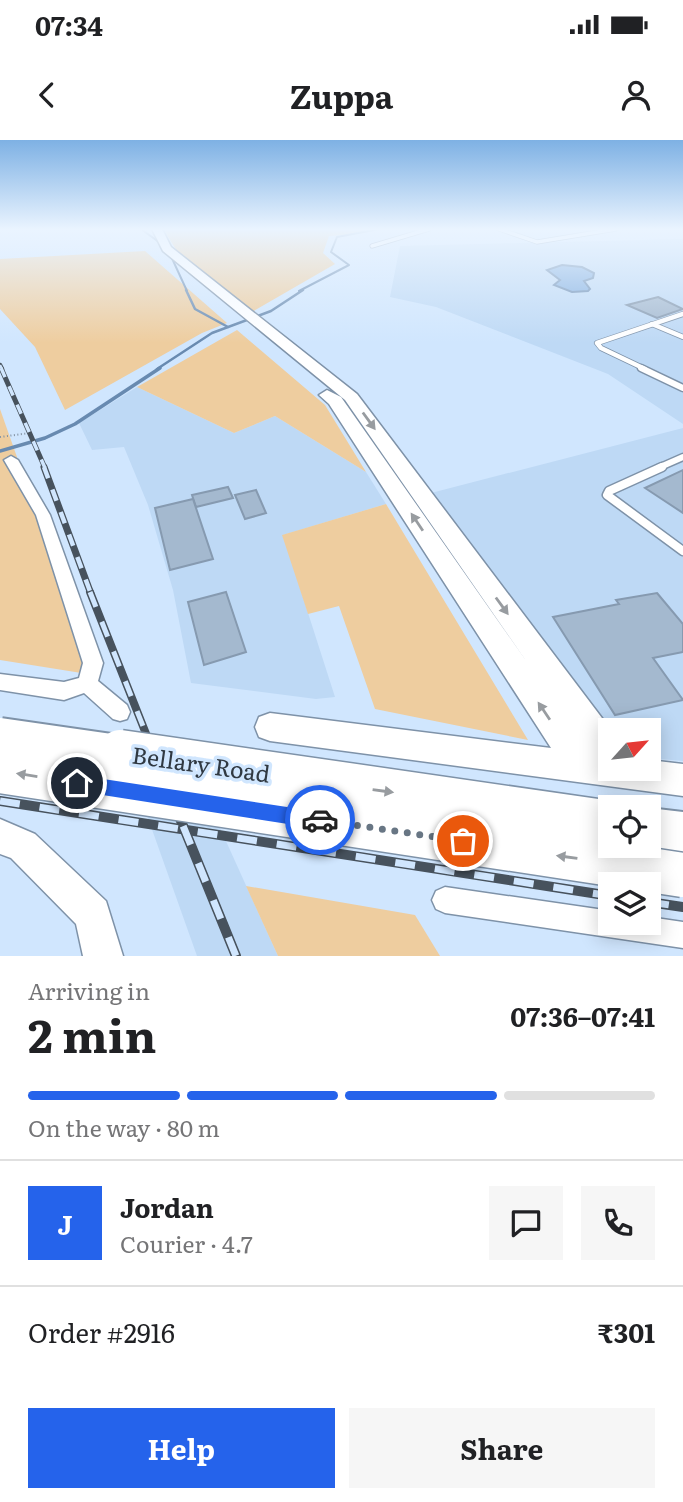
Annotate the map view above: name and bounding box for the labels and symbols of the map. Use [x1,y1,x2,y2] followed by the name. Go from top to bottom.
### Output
[362,412,376,430] one-way arrow
[410,513,424,531] one-way arrow
[495,597,509,615] one-way arrow
[537,702,551,720] one-way arrow
[598,718,662,780] north arrow
[130,737,272,790] street label: Bellary Road
[47,753,107,813] pin
[16,770,38,781] one-way arrow
[285,785,355,855] courier
[372,786,394,797] one-way arrow
[433,811,493,871] pin
[556,851,578,862] one-way arrow

